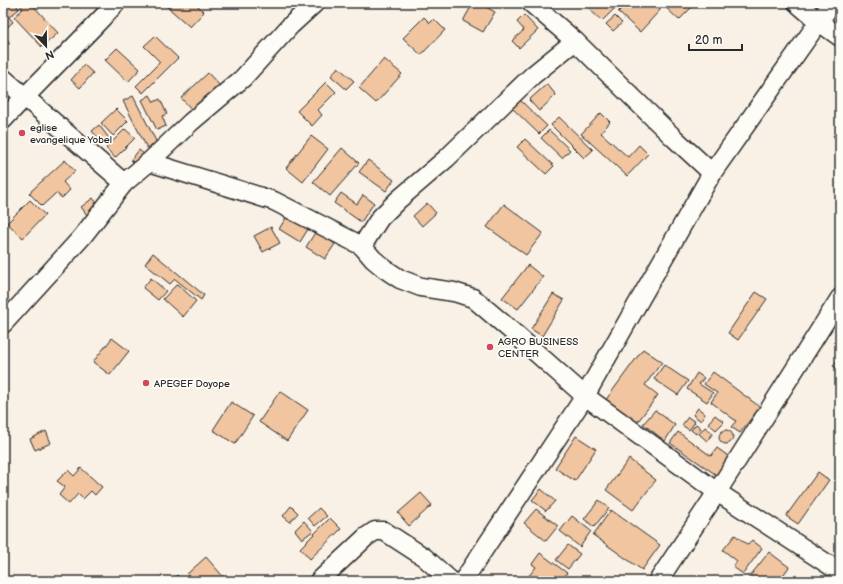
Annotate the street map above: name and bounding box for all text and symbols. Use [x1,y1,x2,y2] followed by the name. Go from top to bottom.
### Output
[26,26,66,66] north arrow
[689,26,742,52] scale bar
[695,33,722,48] text: 20 m
[43,47,56,62] text: N
[30,122,112,146] place label: eglise evangelique Yobel
[17,128,27,138] marker: eglise evangelique Yobel
[498,336,578,360] place label: AGRO BUSINESS CENTER
[485,342,495,352] marker: AGRO BUSINESS CENTER
[141,378,151,388] marker: APEGEF Doyope
[154,378,230,390] place label: APEGEF Doyope

